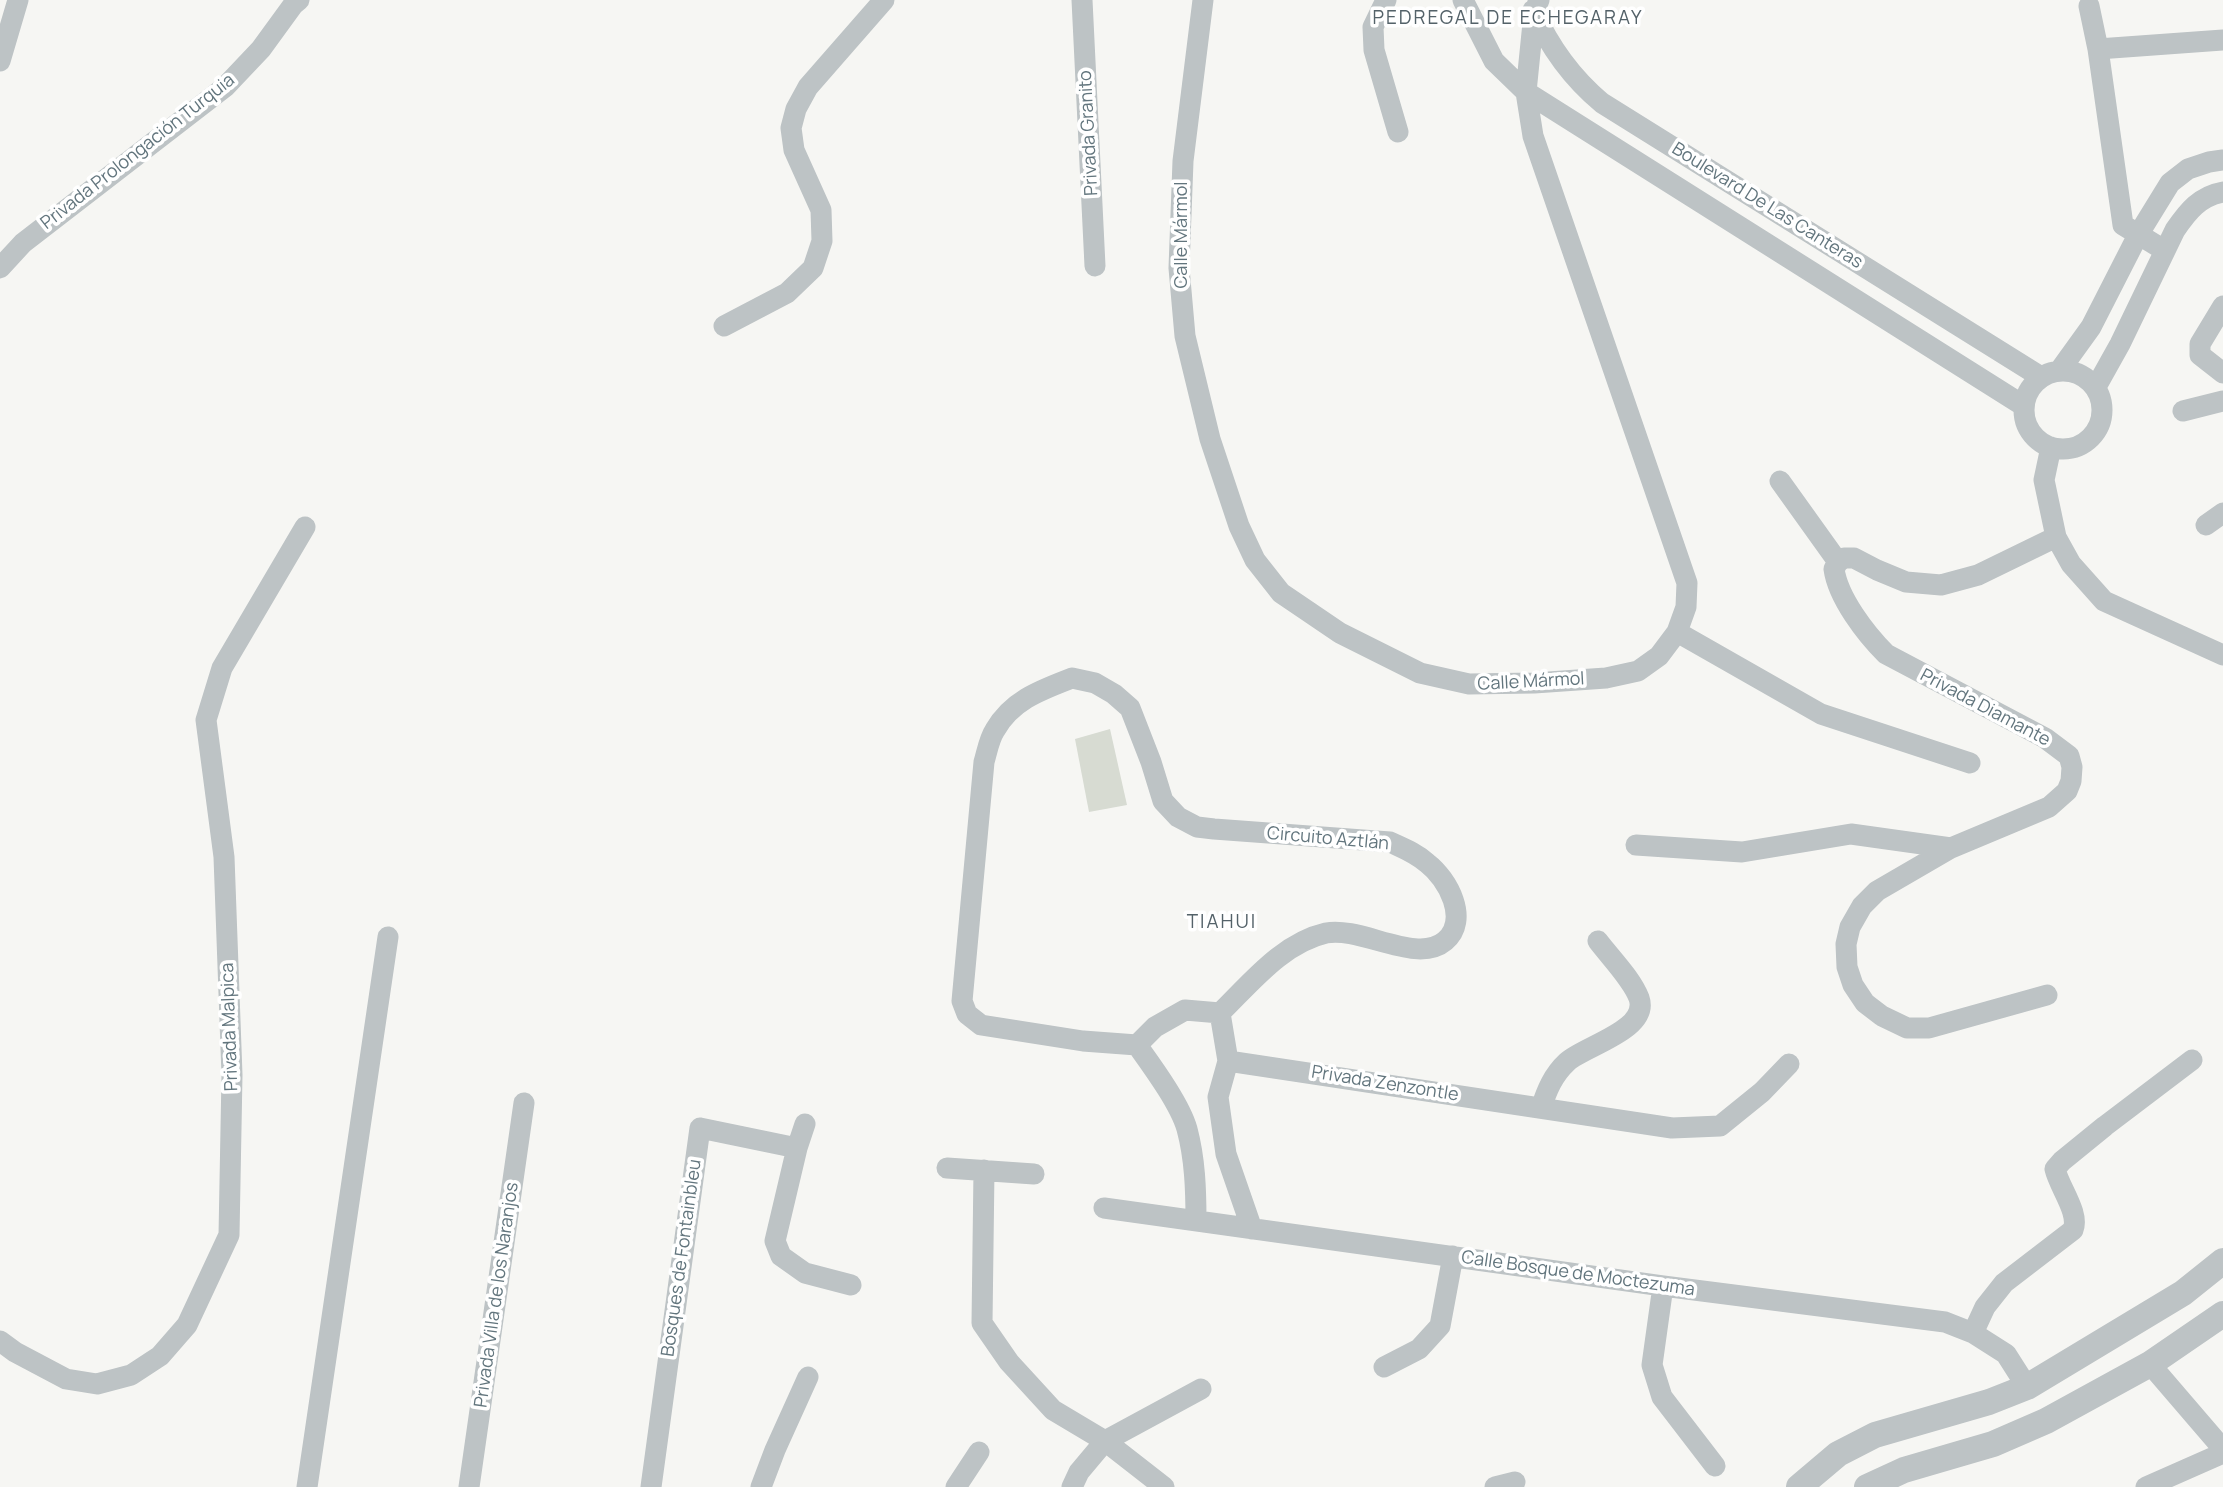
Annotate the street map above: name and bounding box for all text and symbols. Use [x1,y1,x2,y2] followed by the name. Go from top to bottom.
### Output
[1375,8,1641,30] district label: PEDREGAL DE ECHEGARAY
[37,70,239,234] street label: Privada Prolongación Turquia
[1075,70,1103,196] street label: Privada Granito
[1668,138,1866,274] street label: Boulevard De Las Canteras
[1171,181,1193,289] street label: Calle Mármol
[1916,665,2054,751] street label: Privada Diamante
[1477,668,1585,696] street label: Calle Mármol
[1266,823,1390,855] street label: Circuito Aztlán
[1187,912,1257,934] district label: TIAHUI
[217,962,243,1092] street label: Privada Malpica
[1310,1062,1460,1106] street label: Privada Zenzontle
[657,1158,707,1358] street label: Bosques de Fontainbleu
[470,1181,524,1409] street label: Privada Villa de los Naranjos
[1460,1247,1696,1301] street label: Calle Bosque de Moctezuma

